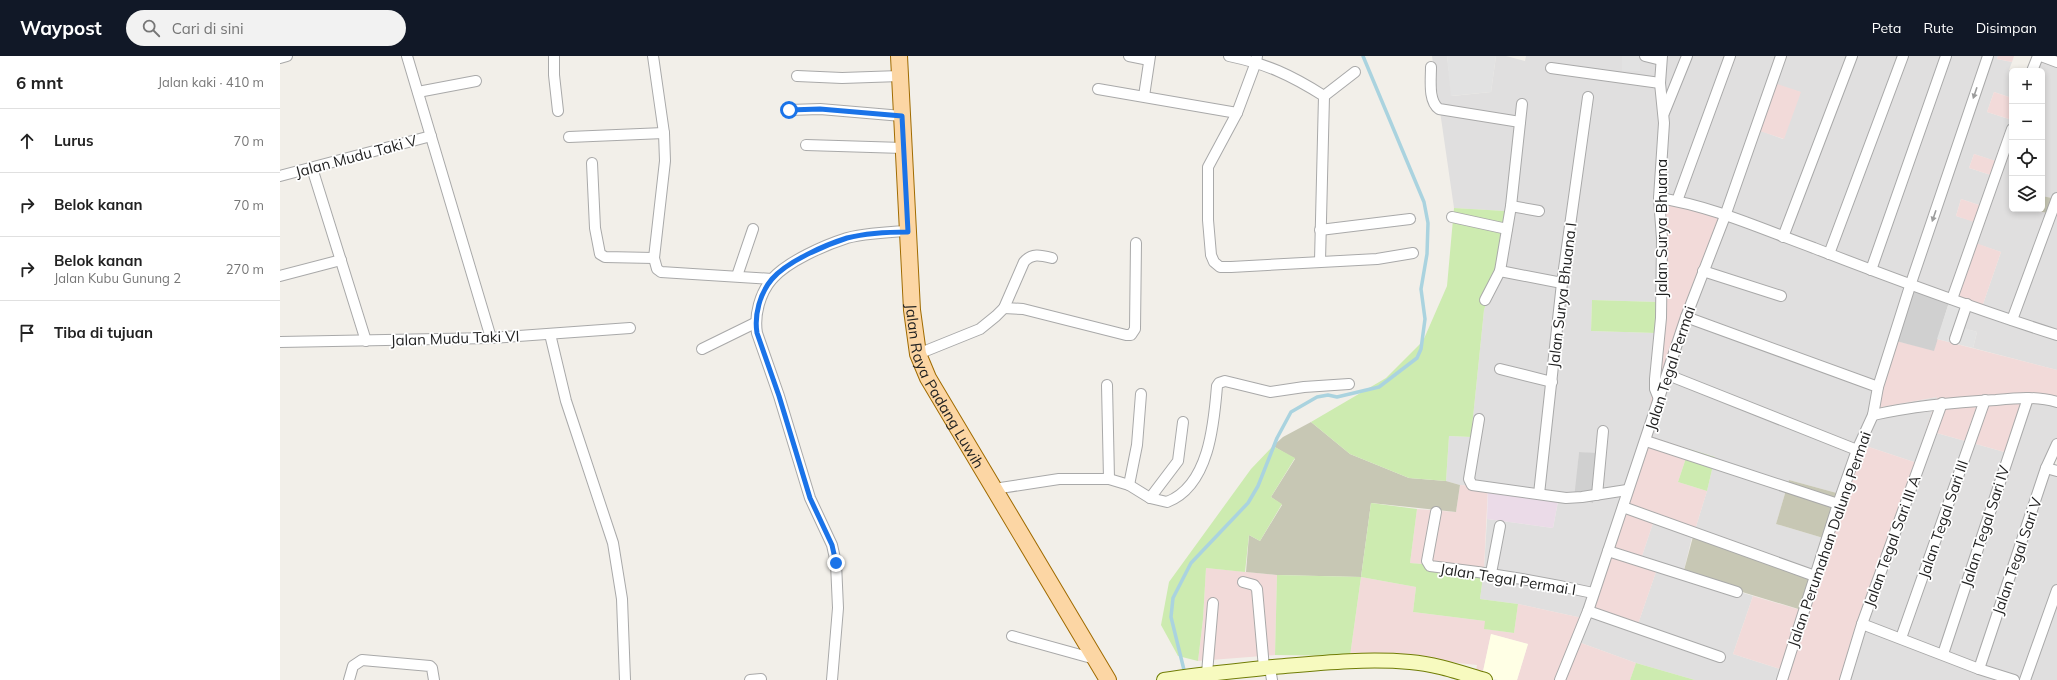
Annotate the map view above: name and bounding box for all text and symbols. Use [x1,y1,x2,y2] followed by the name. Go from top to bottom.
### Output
[126,10,406,46] search box
[20,16,102,40] text: Waypost
[140,17,162,39] icon: search
[172,19,244,38] text: Cari di sini
[1872,19,1901,37] text: Peta
[1923,19,1954,37] text: Rute
[1976,19,2037,37] text: Disimpan
[2009,68,2045,212] map controls
[2009,68,2045,104] button: +
[16,72,63,93] text: 6 mnt
[158,74,264,90] text: Jalan kaki · 410 m
[1972,87,1978,99] one-way arrow
[780,101,798,119] route start
[2009,104,2045,140] button: −
[16,130,38,152] icon: ahead
[54,131,94,150] text: Lurus
[293,131,419,181] street label: Jalan Mudu Taki V
[234,133,264,149] text: 70 m
[2009,140,2045,176] button: locate
[1652,159,1671,297] street label: Jalan Surya Bhuana
[2009,176,2045,212] button: layers
[16,194,38,216] icon: right
[54,195,143,214] text: Belok kanan
[234,197,264,213] text: 70 m
[1930,210,1936,222] one-way arrow
[1544,221,1580,369] street label: Jalan Surya Bhuana I
[54,251,143,270] text: Belok kanan
[16,258,38,280] icon: right
[226,261,264,277] text: 270 m
[54,270,181,286] text: Jalan Kubu Gunung 2
[902,303,989,471] street label: Jalan Raya Padang Luwih
[1641,303,1699,433] street label: Jalan Tegal Permai
[16,322,38,344] icon: arrive
[54,323,153,342] text: Tiba di tujuan
[390,326,520,350] street label: Jalan Mudu Taki VI
[1783,429,1875,649] street label: Jalan Perumahan Dalung Permai
[1914,457,1972,581] street label: Jalan Tegal Sari III
[1956,462,2014,589] street label: Jalan Tegal Sari IV
[1859,473,1925,609] street label: Jalan Tegal Sari III A
[1988,494,2046,617] street label: Jalan Tegal Sari V
[827,554,845,572] route end
[1439,559,1577,599] street label: Jalan Tegal Permai I

